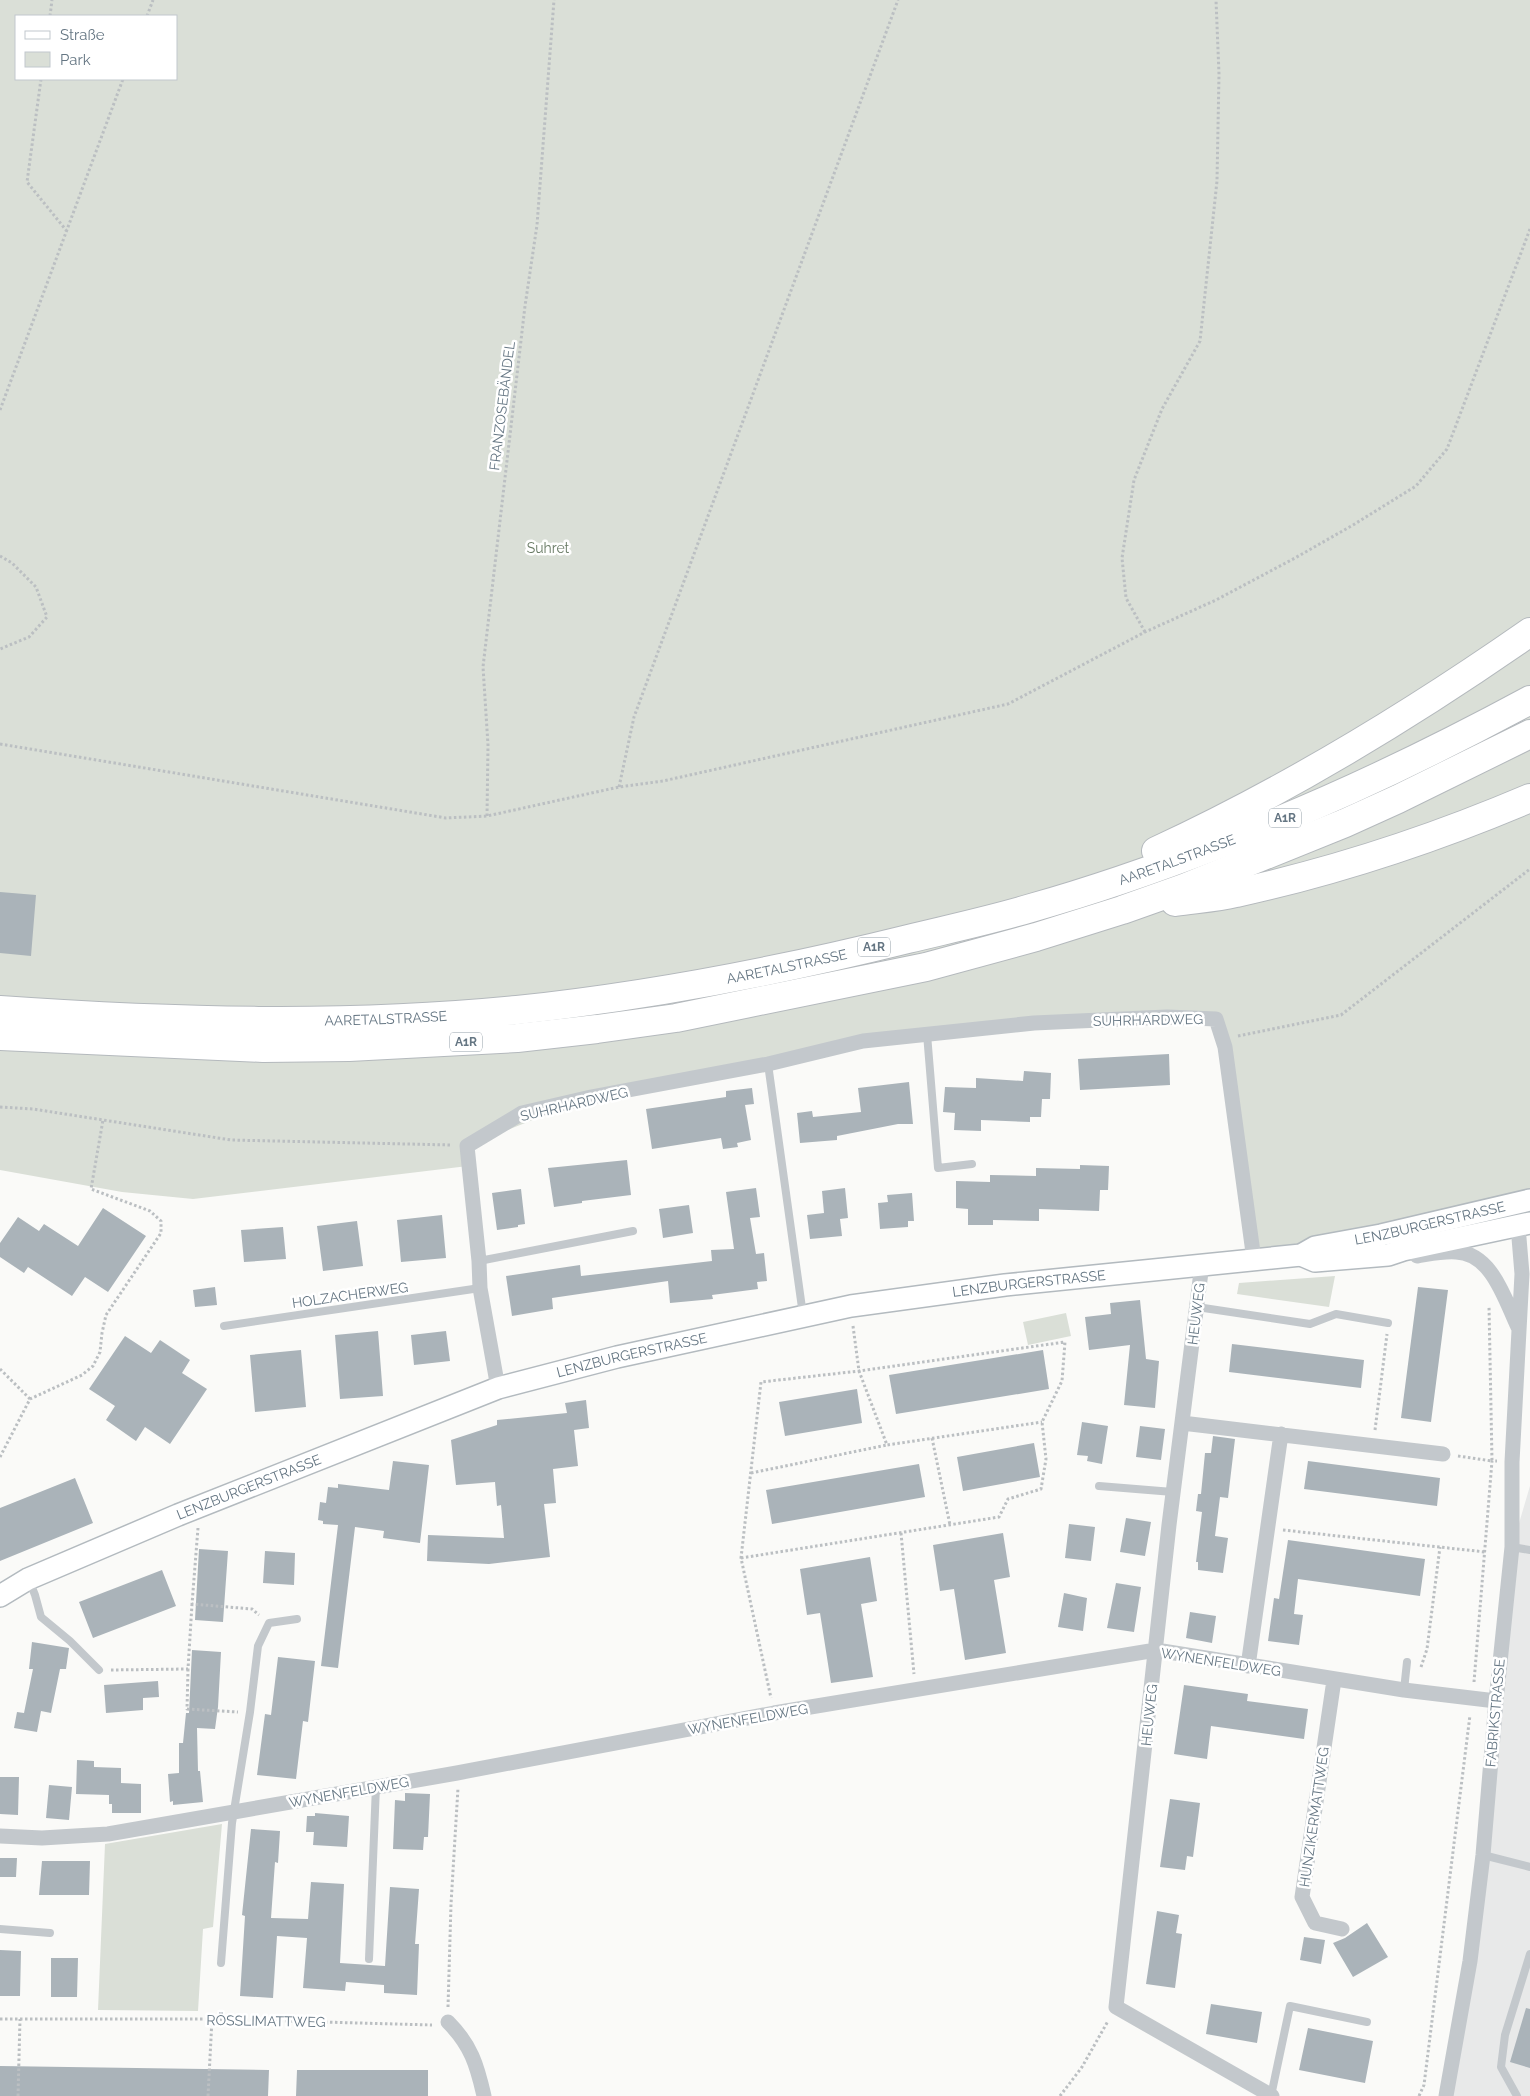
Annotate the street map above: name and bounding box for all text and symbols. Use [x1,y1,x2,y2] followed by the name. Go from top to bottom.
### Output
[15,15,178,80] legend
[60,26,105,44] text: Straße
[60,51,91,69] text: Park
[484,340,518,471] street label: FRANZOSEBÄNDEL
[527,540,570,556] park label: Suhret
[1269,808,1301,828] road number: A1R
[1117,831,1237,888] street label: AARETALSTRASSE
[858,938,890,956] road number: A1R
[725,946,849,987] street label: AARETALSTRASSE
[324,1008,448,1029] street label: AARETALSTRASSE
[1093,1011,1203,1029] street label: SUHRHARDWEG
[450,1032,482,1052] road number: A1R
[519,1084,629,1124] street label: SUHRHARDWEG
[1353,1198,1507,1248] street label: LENZBURGERSTRASSE
[951,1267,1106,1300] street label: LENZBURGERSTRASSE
[291,1279,409,1311] street label: HOLZACHERWEG
[1184,1282,1208,1346] street label: HEUWEG
[555,1330,709,1380] street label: LENZBURGERSTRASSE
[174,1451,323,1523] street label: LENZBURGERSTRASSE
[1160,1645,1282,1679] street label: WYNENFELDWEG
[1482,1658,1508,1768] street label: FABRIKSTRASSE
[1138,1683,1160,1747] street label: HEUWEG
[687,1701,809,1737] street label: WYNENFELDWEG
[1296,1746,1332,1888] street label: HUNZIKERMATTWEG
[288,1774,410,1810] street label: WYNENFELDWEG
[206,2010,326,2030] street label: RÖSSLIMATTWEG

